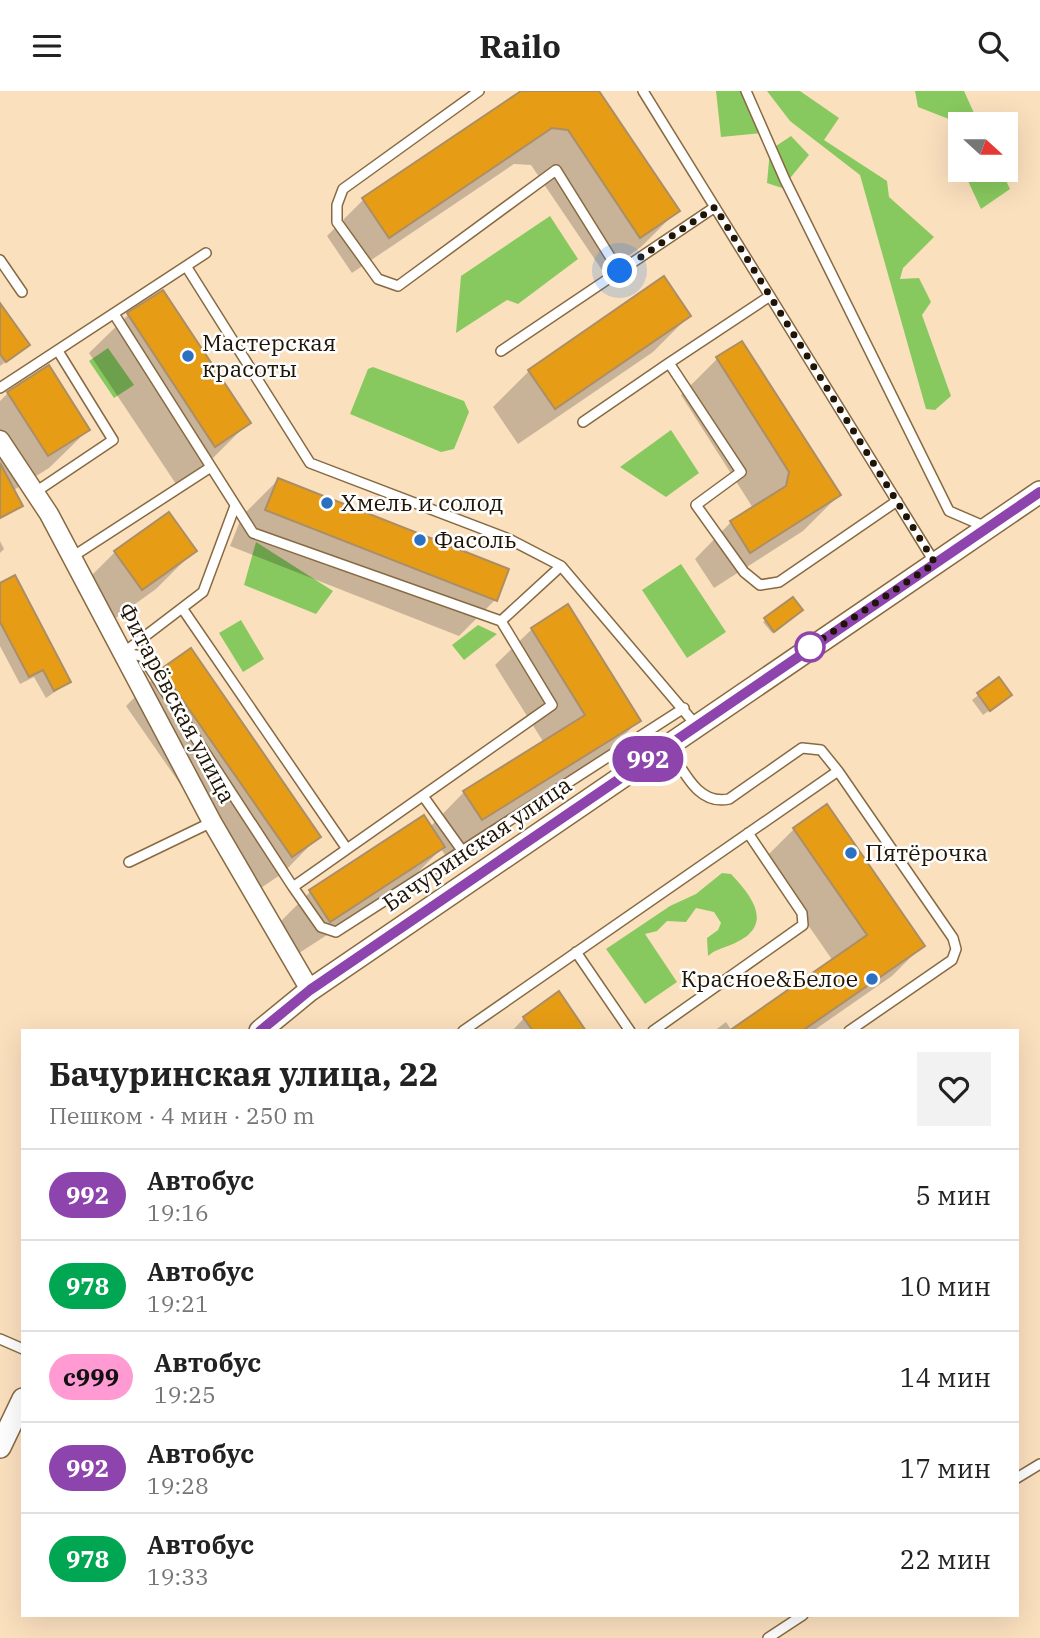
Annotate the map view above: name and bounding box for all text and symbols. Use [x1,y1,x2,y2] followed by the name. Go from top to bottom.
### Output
[479,25,561,67] text: Railo
[28,27,66,65] icon: menu
[974,27,1012,65] icon: search
[948,112,1018,182] north arrow
[948,112,1018,182] map controls
[602,253,637,288] your location
[202,327,336,383] place label: Мастерская красоты
[180,348,196,364] marker: Мастерская красоты
[341,487,503,517] place label: Хмель и солод
[319,495,335,511] marker: Хмель и солод
[434,524,517,554] place label: Фасоль
[412,532,428,548] marker: Фасоль
[112,597,243,808] street label: Фитарёвская улица
[795,632,825,662] unlabelled marker
[608,736,688,782] line badge: 992
[626,743,670,775] text: 992
[376,769,577,918] street label: Бачуринская улица
[865,837,988,867] place label: Пятёрочка
[843,845,859,861] marker: Пятёрочка
[681,963,858,993] place label: Красное&Белое
[864,971,880,987] marker: Красное&Белое
[49,1052,439,1095] text: Бачуринская улица, 22
[917,1052,991,1126] button: heart
[49,1100,315,1130] text: Пешком · 4 мин · 250 m
[147,1163,254,1197] text: Автобус
[915,1178,991,1212] text: 5 мин
[66,1179,109,1211] text: 992
[147,1197,209,1227] text: 19:16
[147,1254,254,1288] text: Автобус
[900,1269,991,1303] text: 10 мин
[66,1270,109,1302] text: 978
[147,1288,209,1318] text: 19:21
[154,1345,261,1379] text: Автобус
[900,1360,991,1394] text: 14 мин
[63,1361,119,1393] text: с999
[154,1379,216,1409] text: 19:25
[147,1436,254,1470] text: Автобус
[900,1451,991,1485] text: 17 мин
[66,1452,109,1484] text: 992
[147,1470,209,1500] text: 19:28
[147,1527,254,1561] text: Автобус
[900,1542,991,1576] text: 22 мин
[66,1543,109,1575] text: 978
[147,1561,209,1591] text: 19:33

